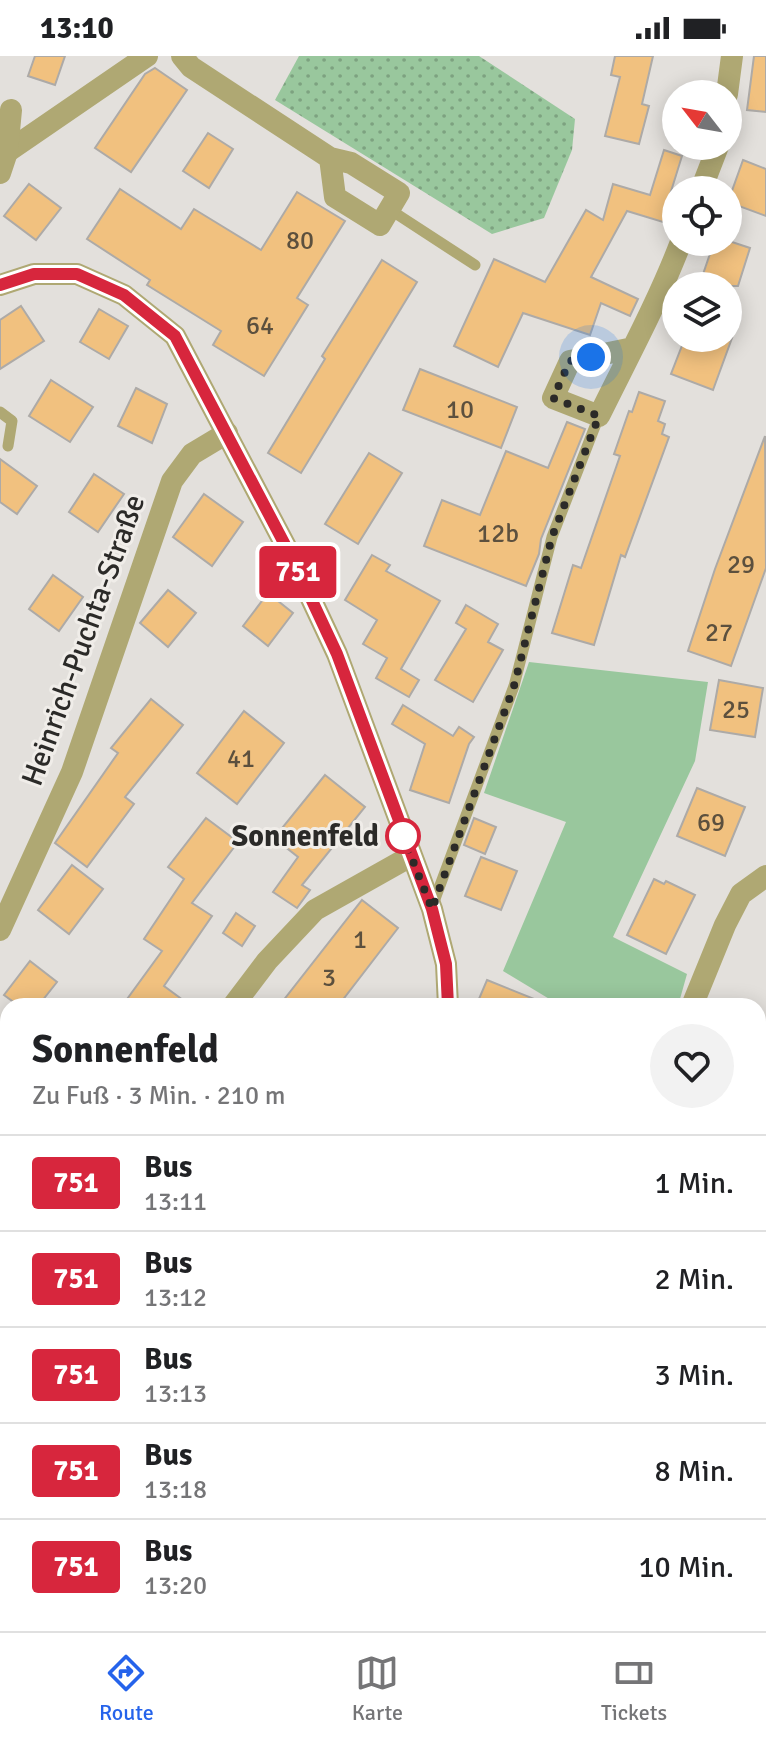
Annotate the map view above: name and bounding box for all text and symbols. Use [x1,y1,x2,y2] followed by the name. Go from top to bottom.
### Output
[40,10,114,47] text: 13:10
[662,80,742,160] north arrow
[662,80,742,352] map controls
[662,176,742,256] button: locate
[286,225,314,257] house number: 80
[662,272,742,352] button: layers
[246,310,274,342] house number: 64
[571,337,611,377] your location
[446,394,474,426] house number: 10
[14,490,153,791] street label: Heinrich-Puchta-Straße
[477,518,519,550] house number: 12b
[252,546,344,598] line badge: 751
[727,549,755,581] house number: 29
[275,555,321,589] text: 751
[705,617,733,649] house number: 27
[722,694,750,726] house number: 25
[227,743,255,775] house number: 41
[697,807,725,839] house number: 69
[232,818,379,855] place label: Sonnenfeld
[386,819,420,853] marker: Sonnenfeld
[353,924,367,956] house number: 1
[322,962,336,994] house number: 3
[650,1024,734,1108] button: heart
[32,1026,219,1073] text: Sonnenfeld
[32,1080,285,1112] text: Zu Fuß · 3 Min. · 210 m
[144,1149,192,1186] text: Bus
[655,1165,734,1202] text: 1 Min.
[53,1166,99,1200] text: 751
[144,1186,207,1218] text: 13:11
[144,1245,192,1282] text: Bus
[655,1261,734,1298] text: 2 Min.
[53,1262,99,1296] text: 751
[144,1282,207,1314] text: 13:12
[144,1341,192,1378] text: Bus
[655,1357,734,1394] text: 3 Min.
[53,1358,99,1392] text: 751
[144,1378,207,1410] text: 13:13
[144,1437,192,1474] text: Bus
[655,1453,734,1490] text: 8 Min.
[53,1454,99,1488] text: 751
[144,1474,207,1506] text: 13:18
[144,1533,192,1570] text: Bus
[638,1549,734,1586] text: 10 Min.
[53,1550,99,1584] text: 751
[144,1570,207,1602] text: 13:20
[99,1651,154,1726] tab: Route
[352,1651,403,1726] tab: Karte
[601,1651,667,1726] tab: Tickets

